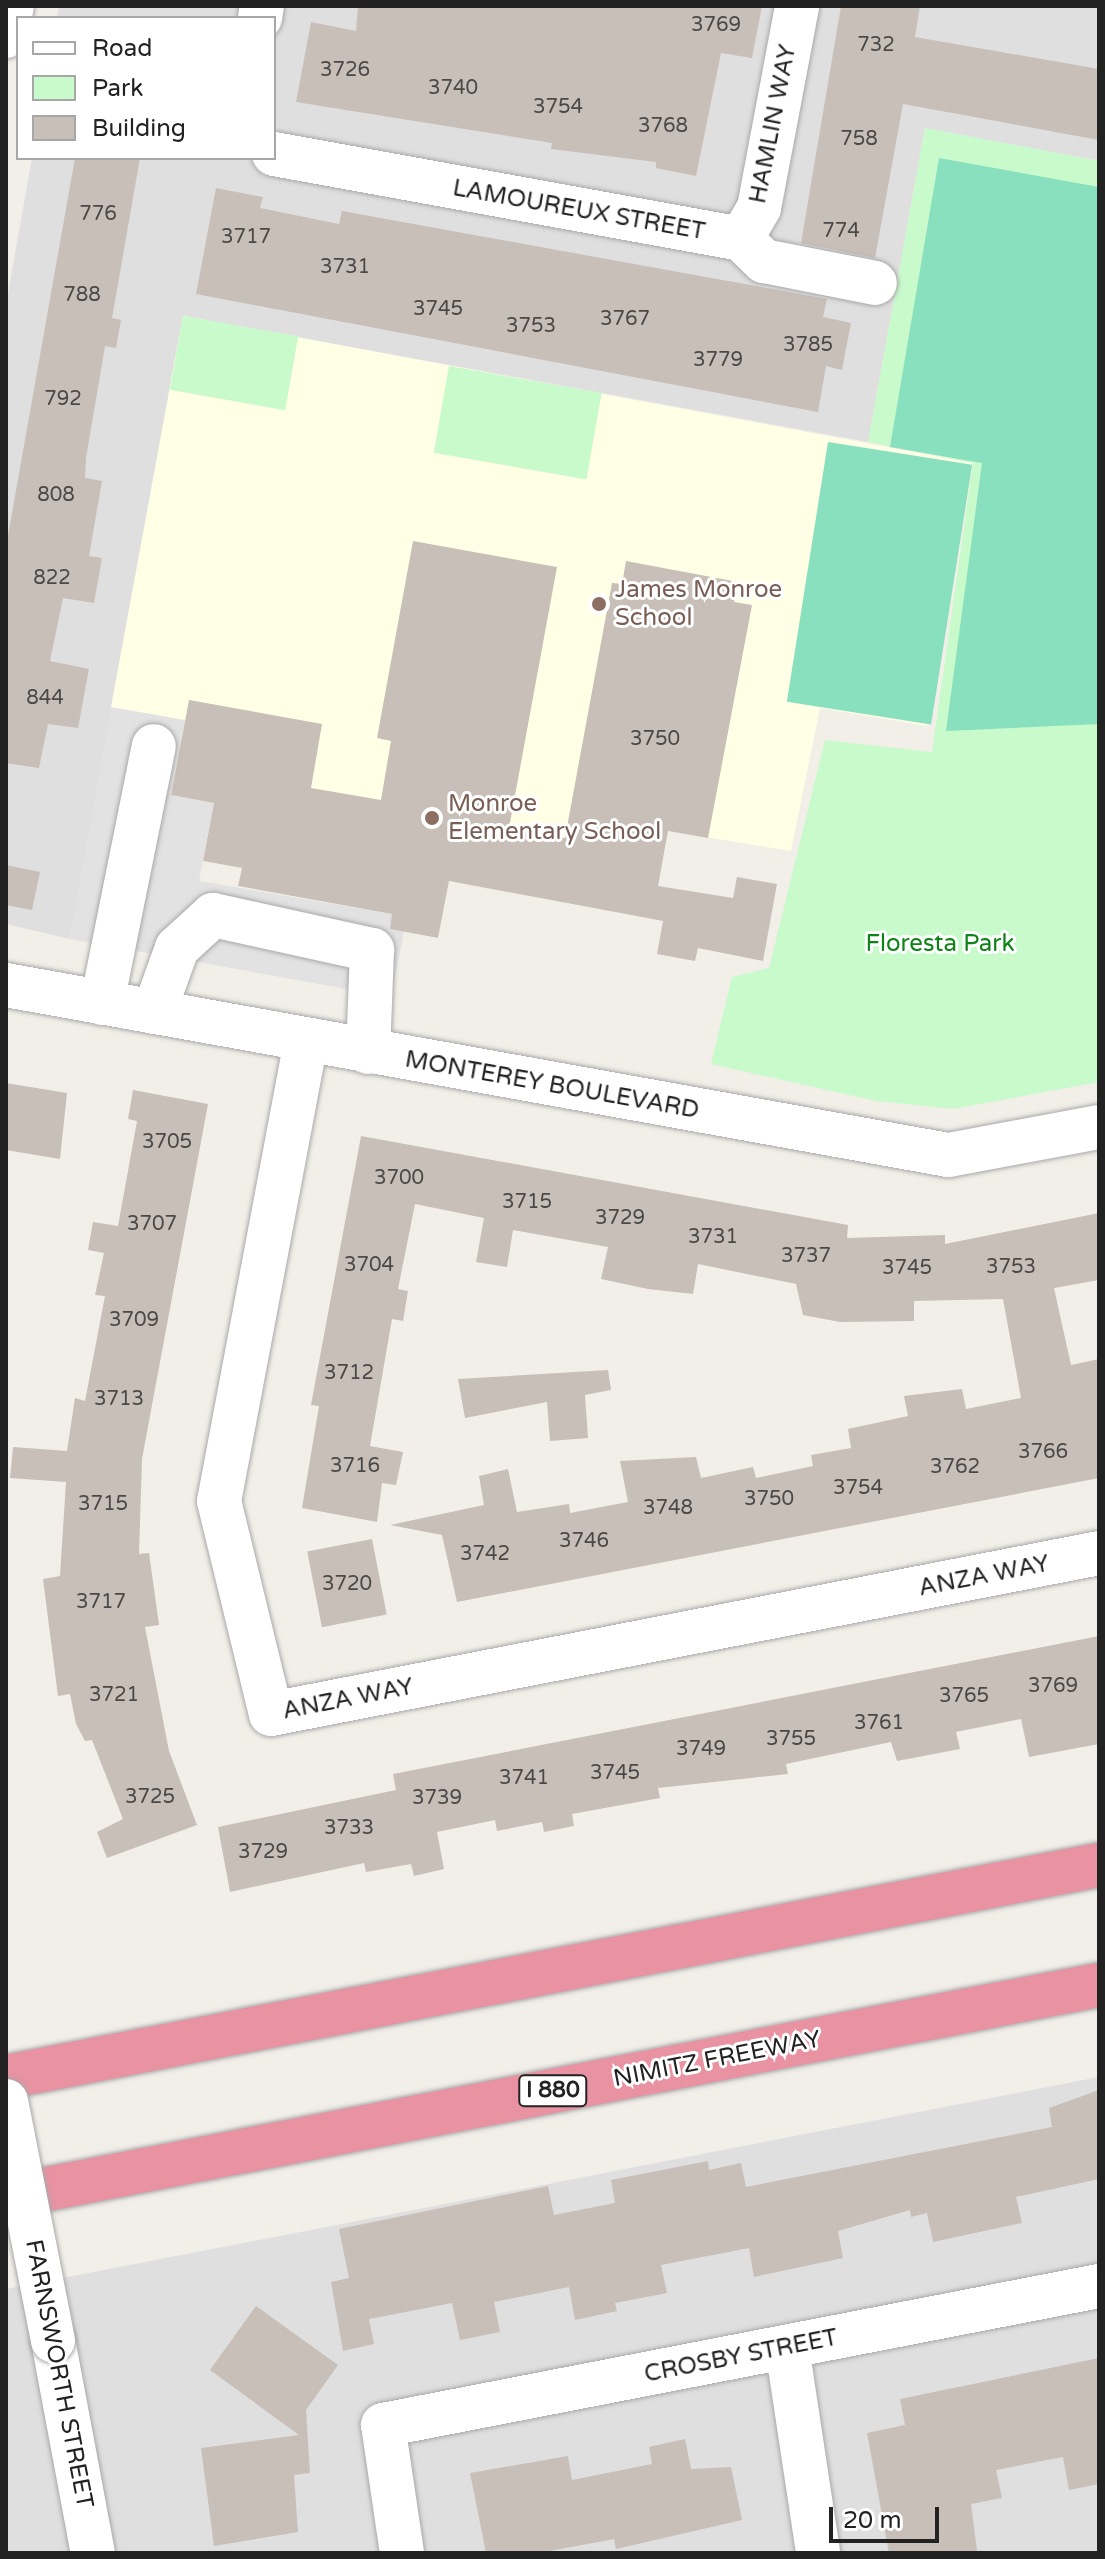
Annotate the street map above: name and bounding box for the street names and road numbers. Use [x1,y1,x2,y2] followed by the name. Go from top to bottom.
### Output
[743,42,803,206] street label: HAMLIN WAY
[450,174,708,246] street label: LAMOUREUX STREET
[403,1045,701,1125] street label: MONTEREY BOULEVARD
[916,1549,1052,1603] street label: ANZA WAY
[280,1672,416,1726] street label: ANZA WAY
[611,2025,823,2093] street label: NIMITZ FREEWAY
[517,2073,589,2109] road number: I 880
[19,2237,99,2511] street label: FARNSWORTH STREET
[642,2323,840,2389] street label: CROSBY STREET

